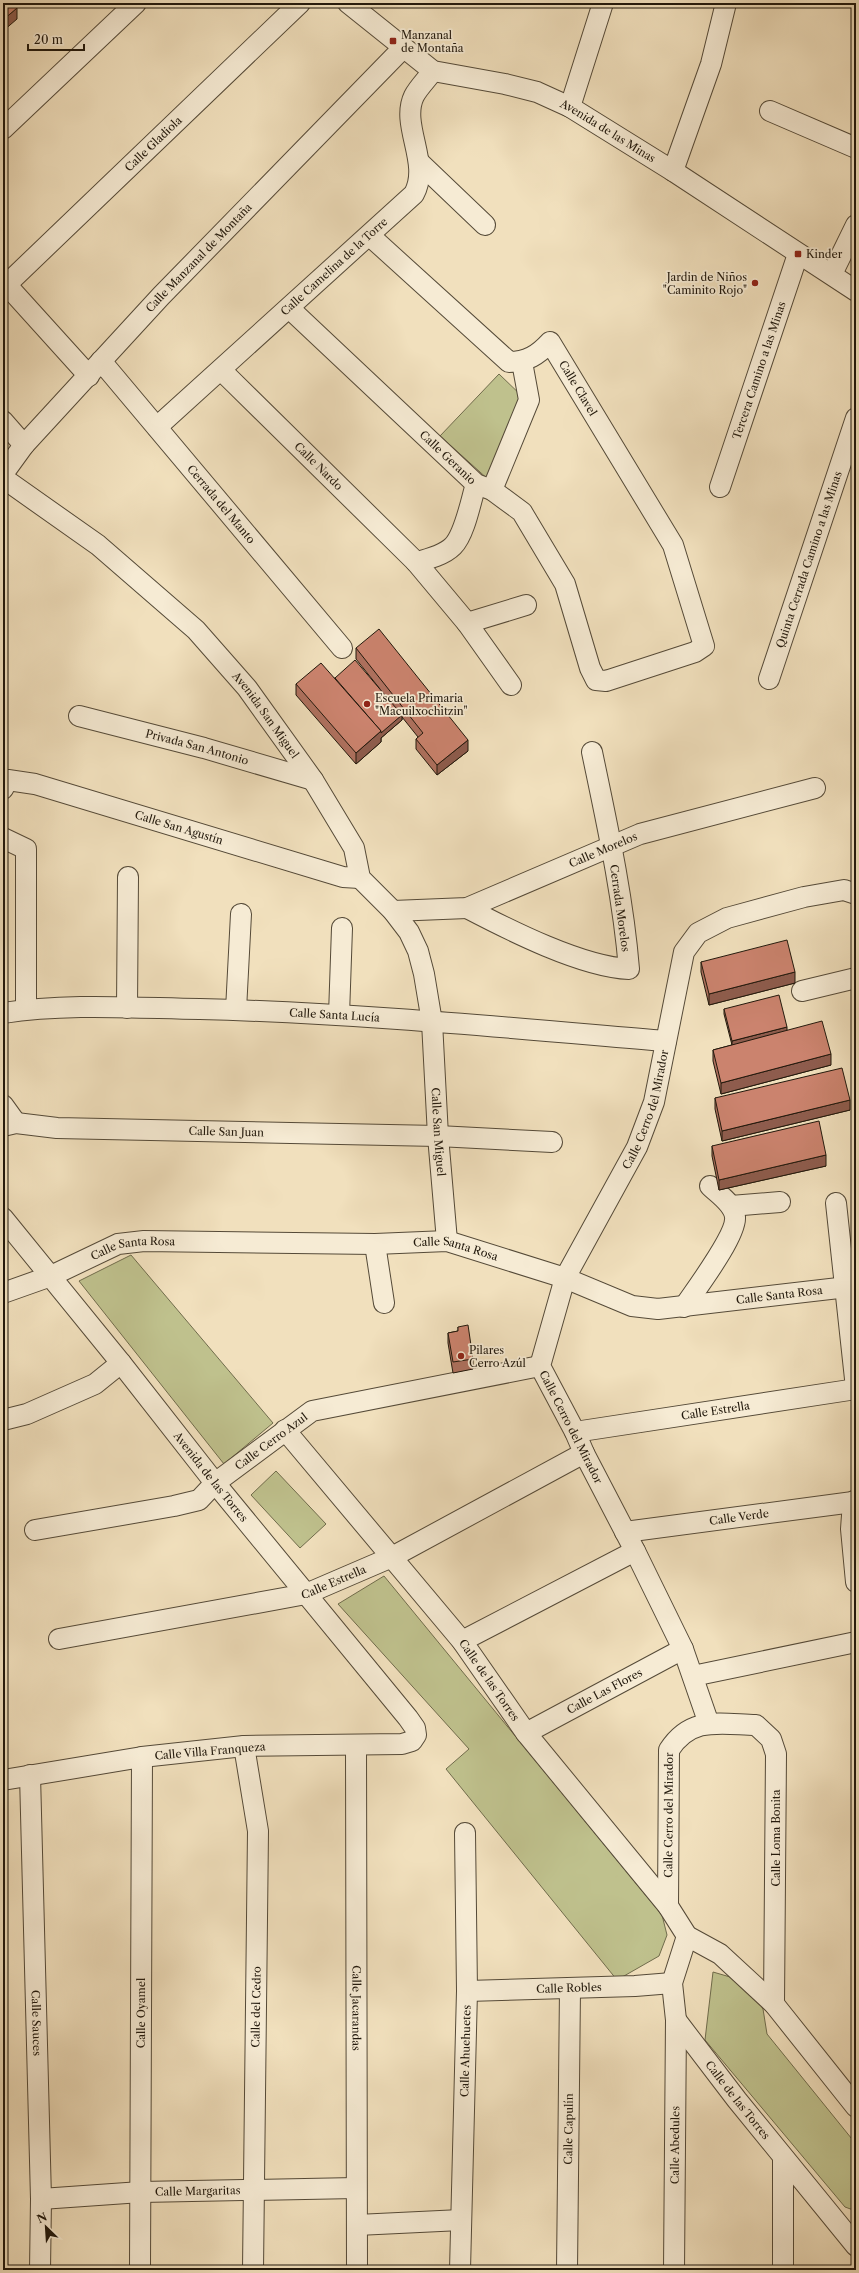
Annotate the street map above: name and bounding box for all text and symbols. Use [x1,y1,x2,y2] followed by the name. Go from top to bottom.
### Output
[28,26,84,52] scale bar
[401,28,464,55] place label: Manzanal de Montaña
[34,32,63,47] text: 20 m
[388,36,398,46] marker: Manzanal de Montaña
[557,96,658,166] street label: Avenida de las Minas
[122,113,185,174] street label: Calle Gladiola
[143,200,255,315] street label: Calle Manzanal de Montaña
[278,214,390,319] street label: Calle Camelina de la Torre
[806,247,843,261] place label: Kinder
[793,249,803,259] marker: Kinder
[663,270,747,297] place label: Jardin de Niños "Caminito Rojo"
[750,278,760,288] marker: Jardin de Niños "Caminito Rojo"
[729,299,789,441] street label: Tercera Camino a las Minas
[556,358,600,419] street label: Calle Clavel
[417,427,479,487] street label: Calle Geranio
[291,439,346,493] street label: Calle Nardo
[184,462,258,547] street label: Cerrada del Manto
[773,469,845,650] street label: Quinta Cerrada Camino a las Minas
[229,668,302,761] street label: Avenida San Miguel
[375,691,468,718] place label: Escuela Primaria "Macuilxochitzin"
[362,699,372,709] marker: Escuela Primaria "Macuilxochitzin"
[144,726,250,768] street label: Privada San Antonio
[133,808,225,847] street label: Calle San Agustín
[567,829,640,871] street label: Calle Morelos
[607,863,633,953] street label: Cerrada Morelos
[289,1005,380,1025] street label: Calle Santa Lucía
[619,1048,671,1172] street label: Calle Cerro del Mirador
[428,1087,448,1177] street label: Calle San Miguel
[188,1124,264,1139] street label: Calle San Juan
[88,1234,175,1263] street label: Calle Santa Rosa
[413,1234,500,1264] street label: Calle Santa Rosa
[735,1283,824,1307] street label: Calle Santa Rosa
[469,1343,526,1370] place label: Pilares Cerro Azúl
[456,1351,466,1361] marker: Pilares Cerro Azúl
[536,1368,606,1486] street label: Calle Cerro del Mirador
[680,1398,751,1423] street label: Calle Estrella
[232,1409,311,1473] street label: Calle Cerro Azul
[170,1428,251,1525] street label: Avenida de las Torres
[708,1506,770,1528] street label: Calle Verde
[300,1562,368,1602] street label: Calle Estrella
[456,1637,523,1724] street label: Calle de las Torres
[564,1665,645,1717] street label: Calle Las Flores
[154,1739,266,1763] street label: Calle Villa Franqueza
[661,1752,676,1878] street label: Calle Cerro del Mirador
[769,1789,783,1887] street label: Calle Loma Bonita
[349,1965,364,2051] street label: Calle Jacarandas
[248,1966,264,2048] street label: Calle del Cedro
[134,1977,148,2048] street label: Calle Oyamel
[536,1980,602,1996] street label: Calle Robles
[29,1990,44,2056] street label: Calle Sauces
[457,2005,474,2097] street label: Calle Ahuehuetes
[702,2058,773,2142] street label: Calle de las Torres
[561,2093,576,2165] street label: Calle Capulín
[668,2106,682,2184] street label: Calle Abedules
[155,2183,241,2199] street label: Calle Margaritas
[26,2207,66,2247] north arrow
[34,2209,49,2226] text: N

